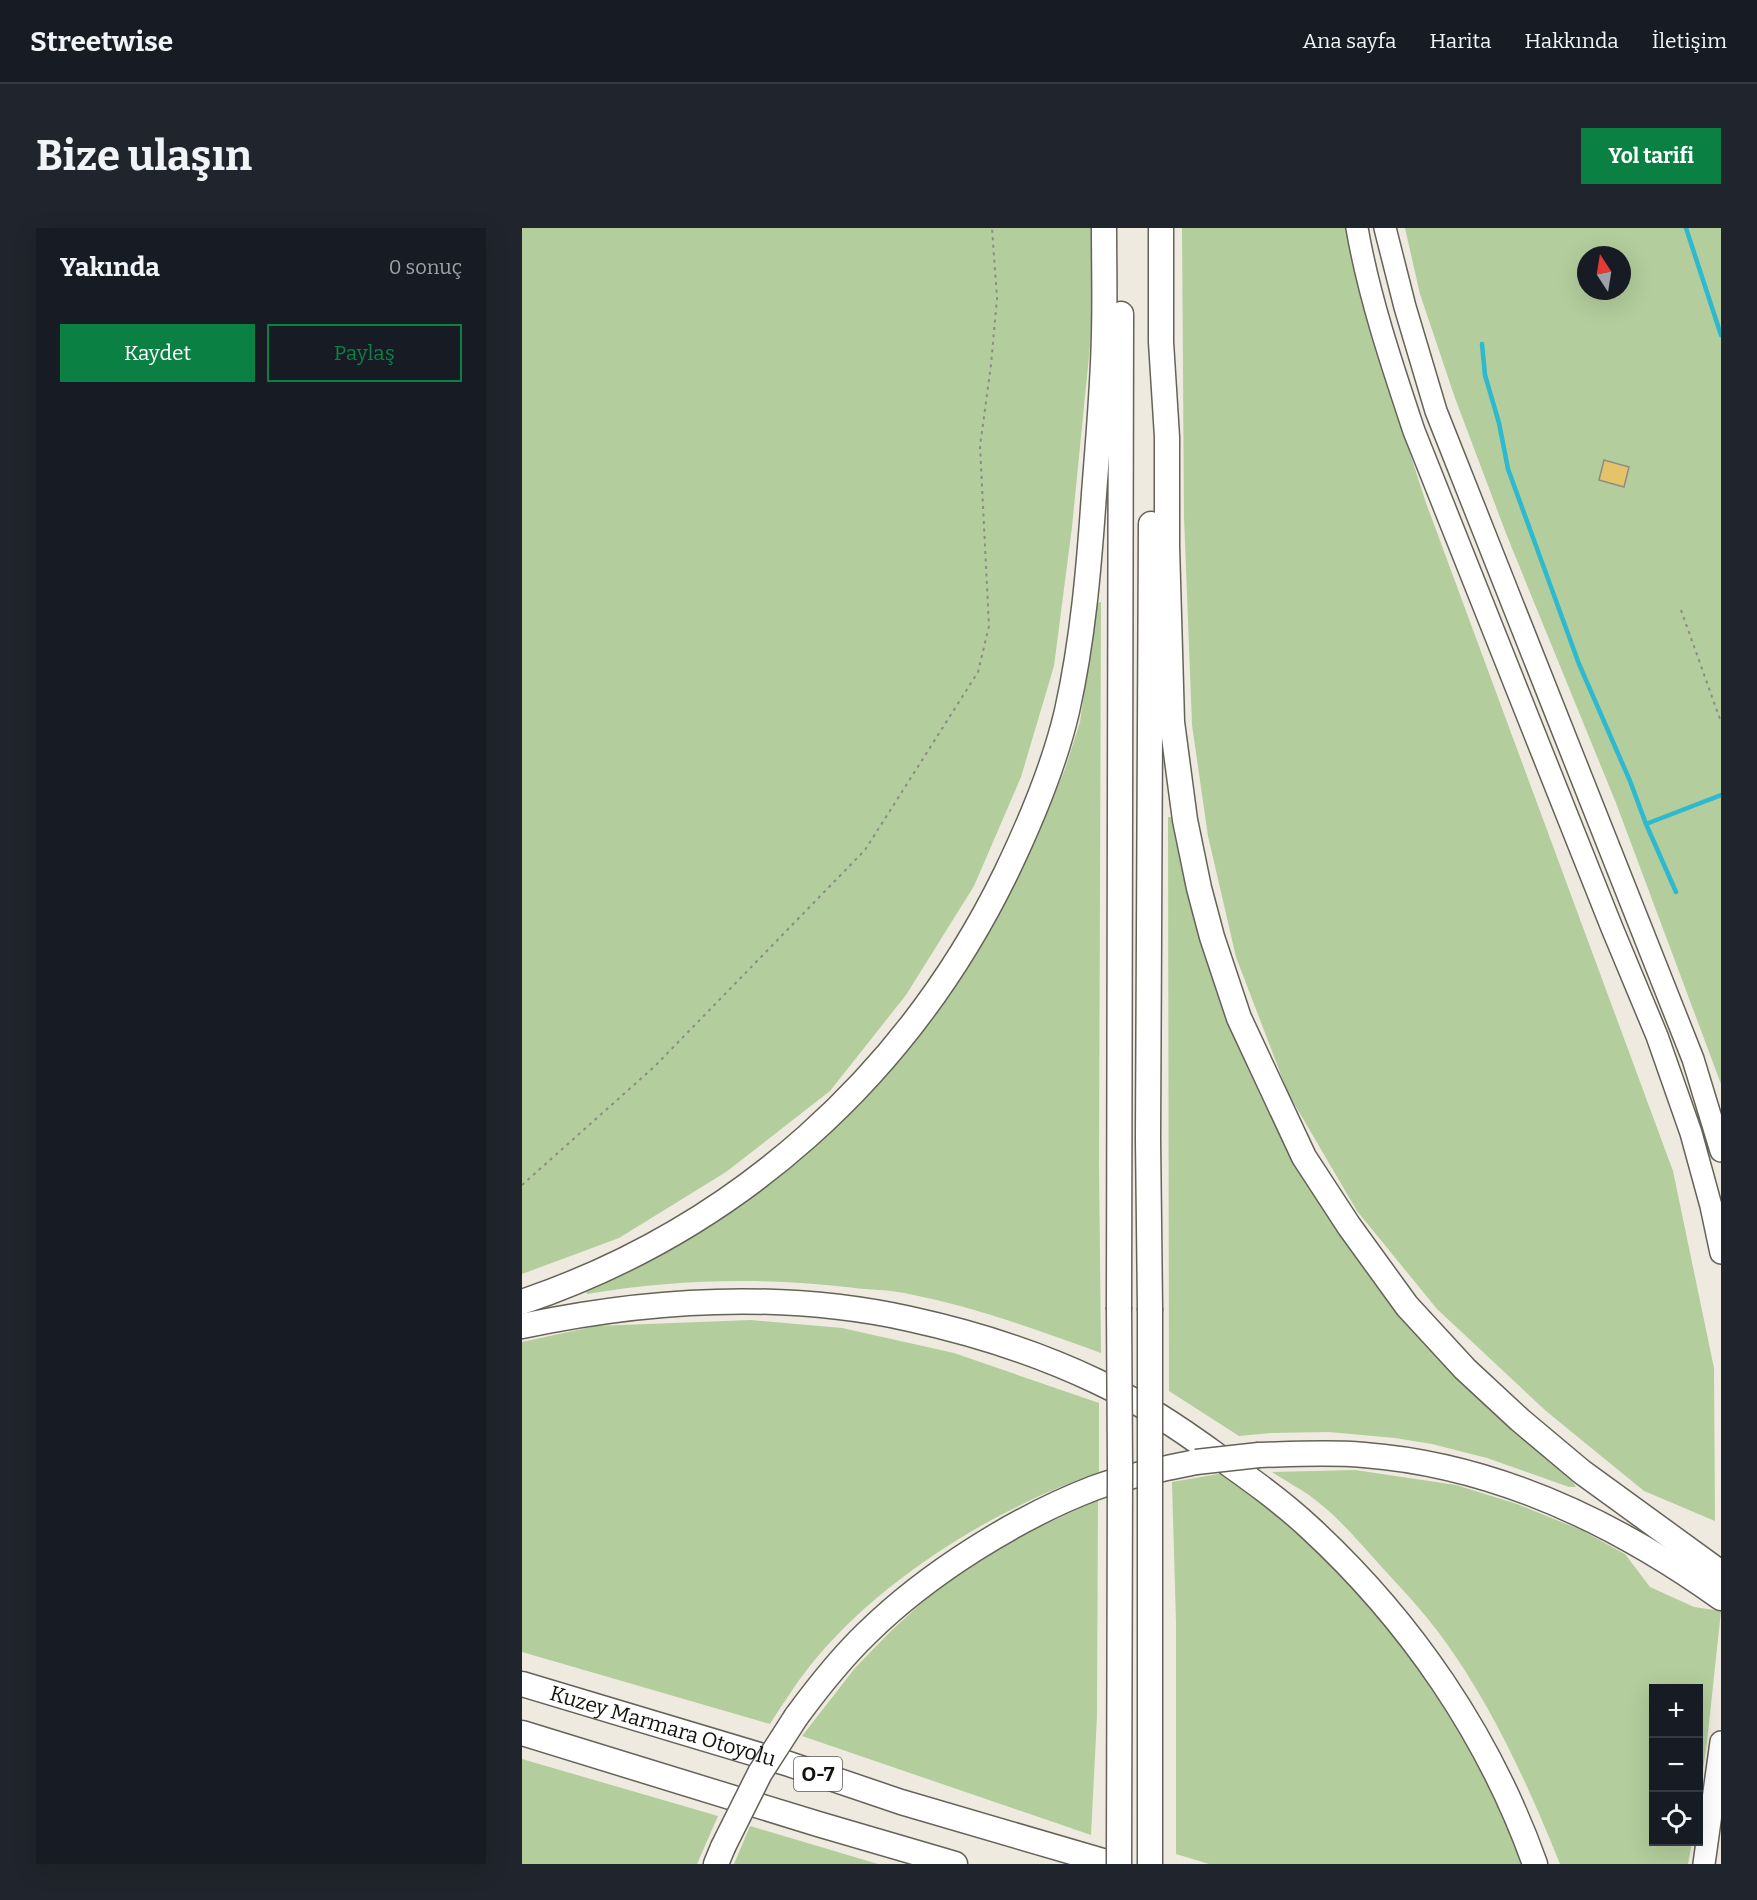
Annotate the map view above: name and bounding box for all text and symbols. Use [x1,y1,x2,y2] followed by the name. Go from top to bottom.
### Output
[30,25,173,58] text: Streetwise
[1302,28,1396,54] text: Ana sayfa
[1429,28,1491,54] text: Harita
[1524,28,1619,54] text: Hakkında
[1652,28,1727,54] text: İletişim
[1581,128,1721,184] button: Yol tarifi
[36,131,252,181] text: Bize ulaşın
[1577,246,1631,300] north arrow
[60,252,160,283] text: Yakında
[389,255,462,279] text: 0 sonuç
[60,324,255,382] button: Kaydet
[267,324,462,382] button: Paylaş
[547,1680,779,1772] street label: Kuzey Marmara Otoyolu
[1649,1684,1703,1846] map controls
[1649,1684,1703,1738] button: +
[1649,1738,1703,1792] button: −
[794,1757,842,1791] road number: O-7
[1649,1792,1703,1846] button: locate

